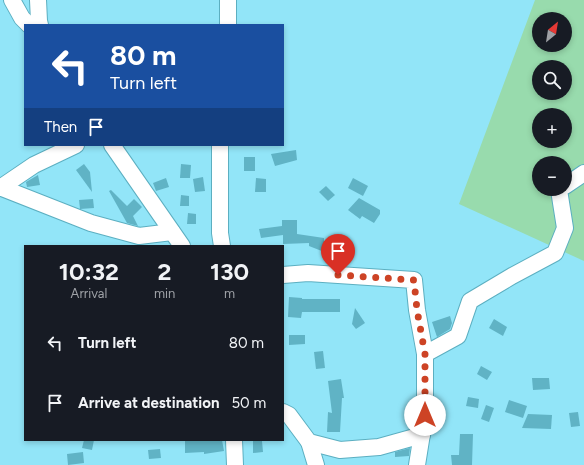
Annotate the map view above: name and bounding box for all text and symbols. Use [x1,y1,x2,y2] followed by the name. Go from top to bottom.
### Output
[532,12,572,52] north arrow
[532,12,572,196] map controls
[110,38,176,72] text: 80 m
[44,40,96,92] icon: left
[532,60,572,100] button: search
[110,72,177,94] text: Turn left
[532,108,572,148] button: +
[85,116,107,138] icon: arrive
[44,118,77,136] text: Then
[532,156,572,196] button: −
[321,234,355,275] pin
[327,240,349,262] icon: arrive
[59,257,119,286] text: 10:32
[158,257,172,286] text: 2
[210,257,249,286] text: 130
[71,286,107,301] text: Arrival
[154,286,175,301] text: min
[224,286,235,301] text: m
[44,332,66,354] icon: left
[78,334,136,352] text: Turn left
[229,334,264,352] text: 80 m
[44,392,66,414] icon: arrive
[78,394,219,412] text: Arrive at destination
[231,394,266,412] text: 50 m
[404,394,446,436] position arrow

